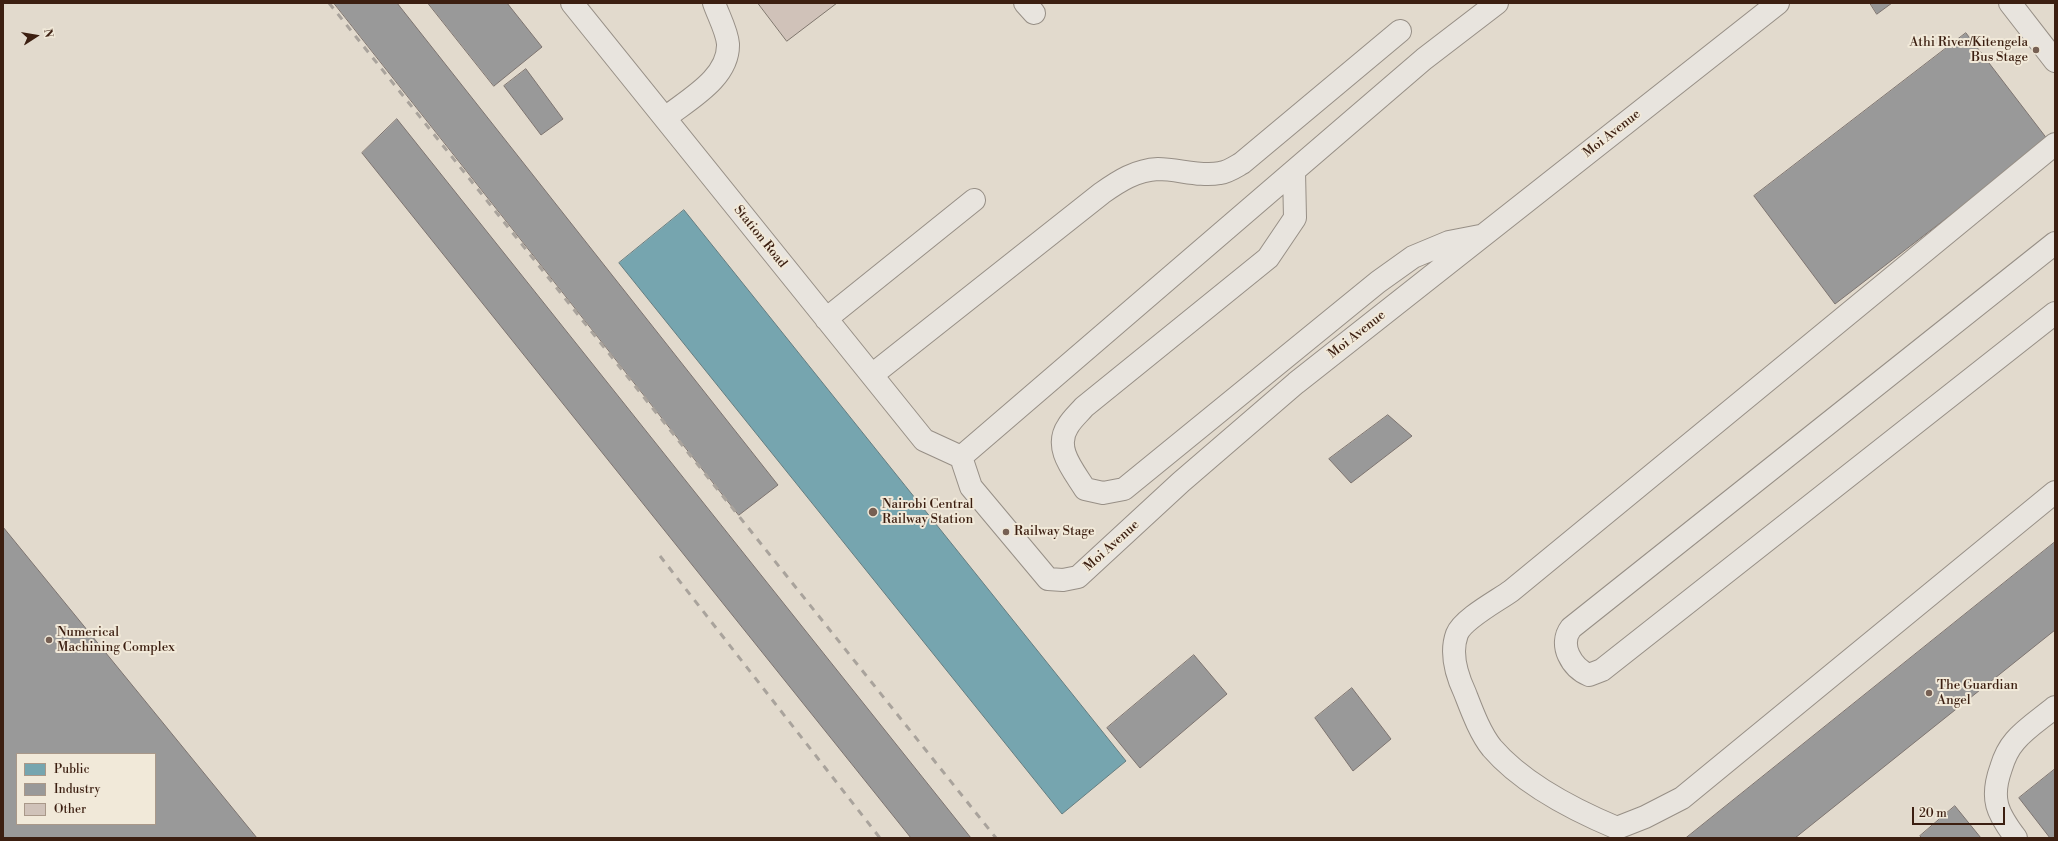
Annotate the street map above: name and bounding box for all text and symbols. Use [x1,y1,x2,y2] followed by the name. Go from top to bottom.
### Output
[16,16,56,56] north arrow
[40,28,55,39] text: N
[1909,35,2028,66] place label: Athi River/Kitengela Bus Stage
[2031,45,2041,55] marker: Athi River/Kitengela Bus Stage
[1580,107,1644,161] street label: Moi Avenue
[730,203,790,271] street label: Station Road
[1325,308,1389,362] street label: Moi Avenue
[882,497,973,528] place label: Nairobi Central Railway Station
[867,506,879,518] marker: Nairobi Central Railway Station
[1081,517,1143,575] street label: Moi Avenue
[1014,524,1094,540] place label: Railway Stage
[1001,527,1011,537] marker: Railway Stage
[57,625,175,656] place label: Numerical Machining Complex
[44,635,54,645] marker: Numerical Machining Complex
[1937,678,2018,709] place label: The Guardian Angel
[1924,688,1934,698] marker: The Guardian Angel
[16,753,156,825] legend
[54,762,90,777] text: Public
[54,782,100,797] text: Industry
[1914,799,2007,825] scale bar
[54,802,86,817] text: Other
[1919,806,1947,821] text: 20 m

